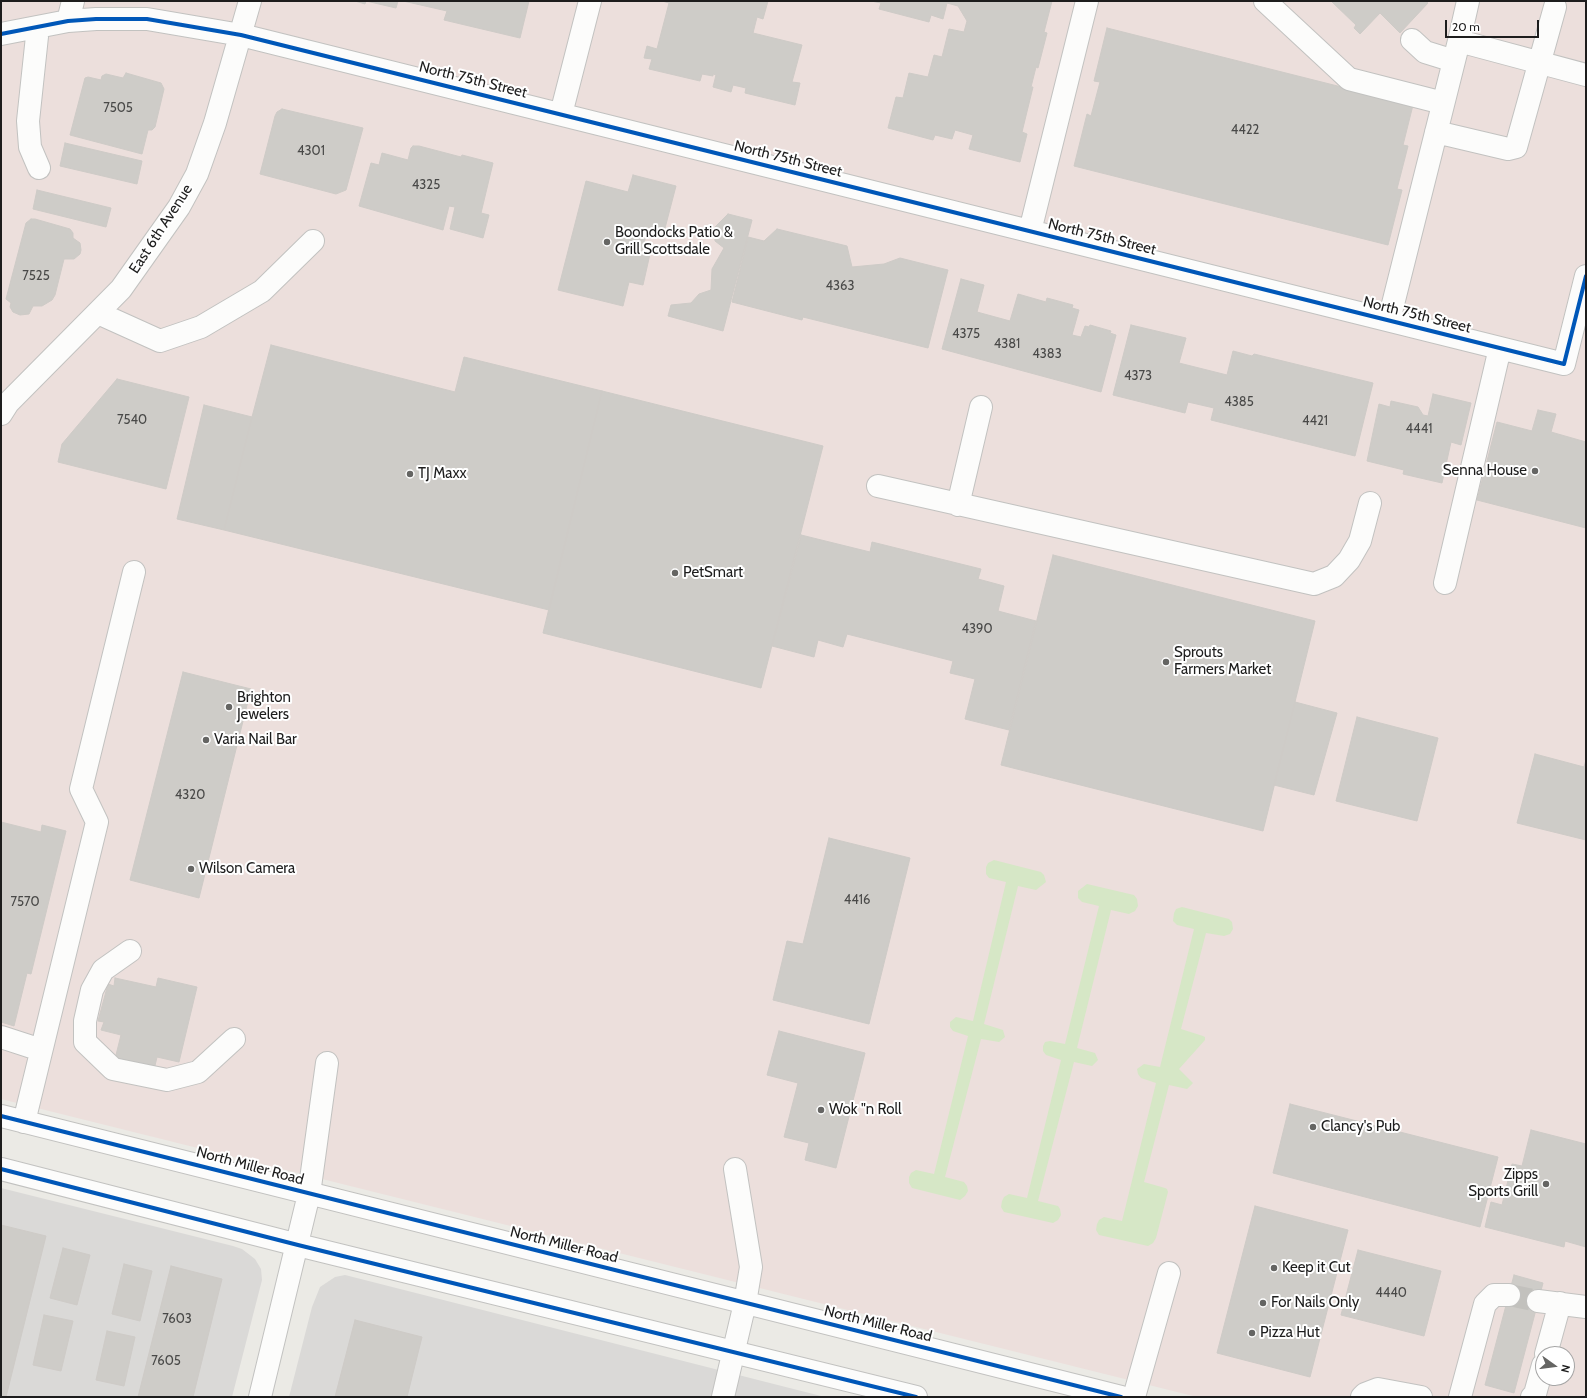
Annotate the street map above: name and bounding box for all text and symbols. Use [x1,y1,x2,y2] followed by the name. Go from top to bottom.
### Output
[1447,12,1541,38] scale bar
[1452,19,1480,34] text: 20 m
[417,58,529,102] street label: North 75th Street
[103,100,133,116] house number: 7505
[1231,122,1259,138] house number: 4422
[732,137,844,181] street label: North 75th Street
[297,143,325,159] house number: 4301
[412,177,440,193] house number: 4325
[125,181,197,277] street label: East 6th Avenue
[1046,215,1158,259] street label: North 75th Street
[615,224,733,259] place label: Boondocks Patio & Grill Scottsdale
[602,237,612,247] marker: Boondocks Patio & Grill Scottsdale
[22,268,50,284] house number: 7525
[826,278,854,294] house number: 4363
[1361,293,1473,337] street label: North 75th Street
[952,326,980,342] house number: 4375
[994,336,1020,352] house number: 4381
[1032,346,1062,362] house number: 4383
[1124,368,1152,384] house number: 4373
[1224,394,1254,410] house number: 4385
[117,412,147,428] house number: 7540
[1302,413,1328,429] house number: 4421
[1406,421,1432,437] house number: 4441
[1443,462,1527,480] place label: Senna House
[418,465,467,483] place label: TJ Maxx
[1530,466,1540,476] marker: Senna House
[405,469,415,479] marker: TJ Maxx
[683,564,743,582] place label: PetSmart
[670,568,680,578] marker: PetSmart
[961,621,993,637] house number: 4390
[1174,644,1271,679] place label: Sprouts Farmers Market
[1161,657,1171,667] marker: Sprouts Farmers Market
[237,689,291,724] place label: Brighton Jewelers
[224,702,234,712] marker: Brighton Jewelers
[214,731,297,749] place label: Varia Nail Bar
[201,735,211,745] marker: Varia Nail Bar
[175,787,205,803] house number: 4320
[199,860,295,878] place label: Wilson Camera
[186,864,196,874] marker: Wilson Camera
[844,892,870,908] house number: 4416
[10,894,40,910] house number: 7570
[829,1101,902,1119] place label: Wok "n Roll
[816,1105,826,1115] marker: Wok "n Roll
[1321,1118,1400,1136] place label: Clancy's Pub
[1308,1122,1318,1132] marker: Clancy's Pub
[194,1143,306,1189] street label: North Miller Road
[1468,1166,1538,1201] place label: Zipps Sports Grill
[1541,1179,1551,1189] marker: Zipps Sports Grill
[508,1223,620,1267] street label: North Miller Road
[1282,1259,1351,1277] place label: Keep it Cut
[1269,1263,1279,1273] marker: Keep it Cut
[1375,1285,1407,1301] house number: 4440
[1271,1294,1359,1312] place label: For Nails Only
[1258,1298,1268,1308] marker: For Nails Only
[822,1302,934,1346] street label: North Miller Road
[162,1311,192,1327] house number: 7603
[1260,1324,1320,1342] place label: Pizza Hut
[1247,1328,1257,1338] marker: Pizza Hut
[1535,1346,1575,1386] north arrow
[151,1353,181,1369] house number: 7605
[1558,1363,1573,1374] text: N

